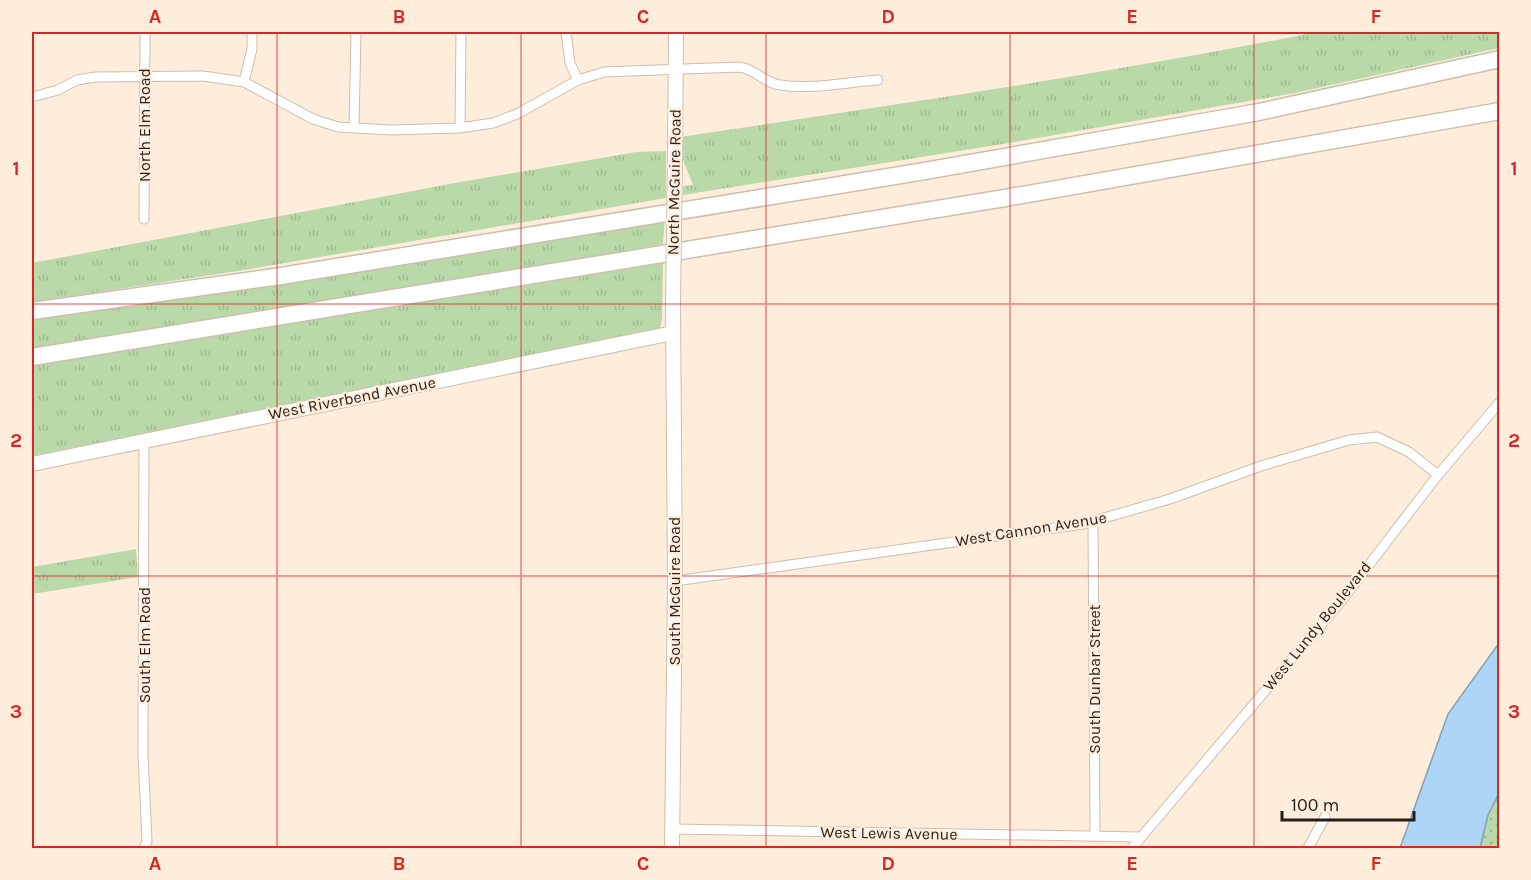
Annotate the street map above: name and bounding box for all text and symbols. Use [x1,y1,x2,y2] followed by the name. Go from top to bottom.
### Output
[149,5,162,28] text: A
[393,5,405,28] text: B
[637,5,649,28] text: C
[881,5,895,28] text: D
[1126,5,1138,28] text: E
[1371,5,1382,28] text: F
[135,68,154,182] street label: North Elm Road
[663,109,685,255] street label: North McGuire Road
[12,157,20,180] text: 1
[1510,157,1518,180] text: 1
[267,372,437,424] street label: West Riverbend Avenue
[10,429,22,452] text: 2
[1508,429,1520,452] text: 2
[954,508,1108,550] street label: West Cannon Avenue
[665,517,684,665] street label: South McGuire Road
[1259,557,1375,695] street label: West Lundy Boulevard
[135,587,154,703] street label: South Elm Road
[1085,604,1104,754] street label: South Dunbar Street
[10,700,22,723] text: 3
[1508,700,1520,723] text: 3
[1282,784,1414,822] scale bar
[1291,794,1339,816] text: 100 m
[820,822,958,844] street label: West Lewis Avenue
[149,852,162,875] text: A
[393,852,405,875] text: B
[637,852,649,875] text: C
[881,852,895,875] text: D
[1126,852,1138,875] text: E
[1371,852,1382,875] text: F

